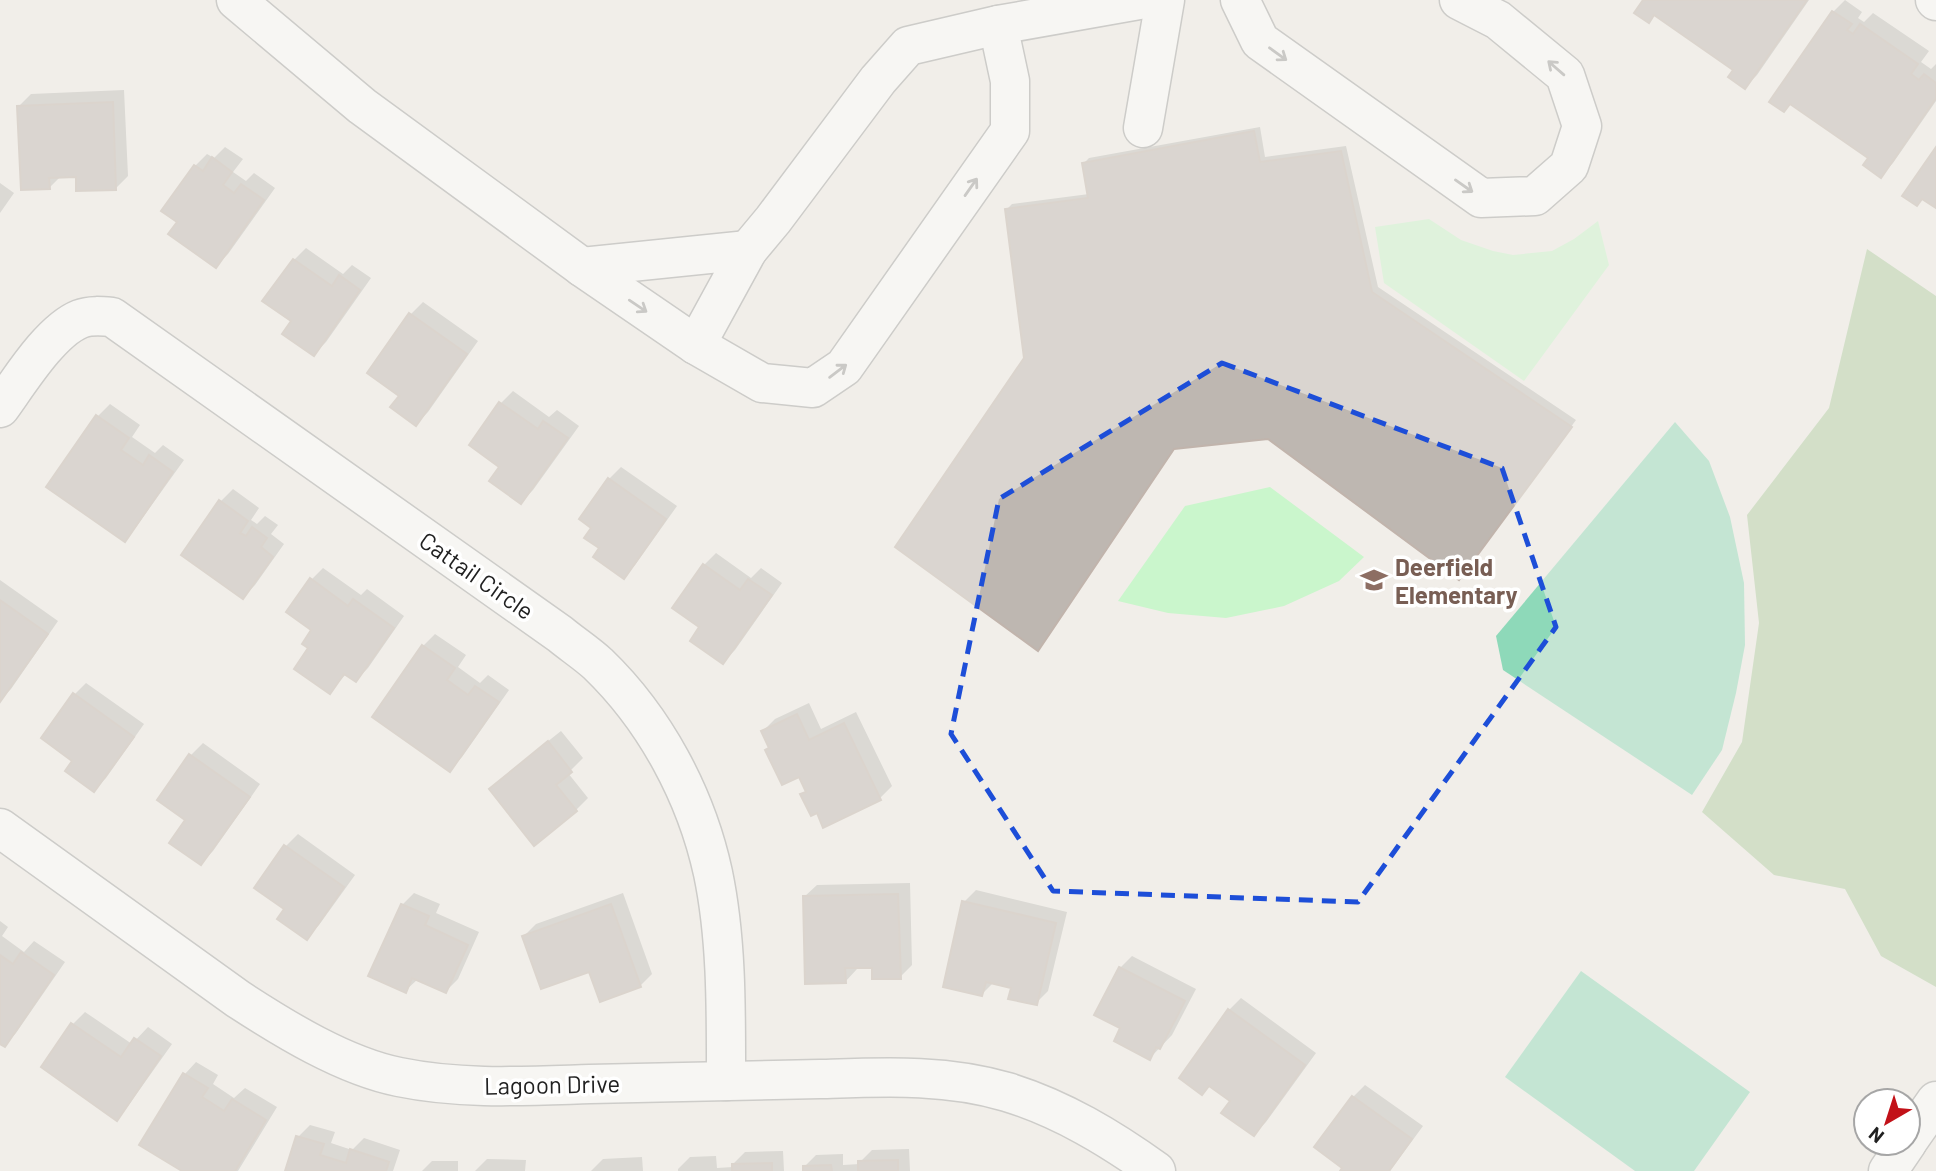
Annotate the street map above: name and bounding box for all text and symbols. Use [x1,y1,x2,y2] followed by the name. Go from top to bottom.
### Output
[1268,47,1287,61] one-way arrow
[1547,60,1565,76] one-way arrow
[964,178,978,197] one-way arrow
[1454,179,1473,193] one-way arrow
[628,298,647,313] one-way arrow
[828,363,846,378] one-way arrow
[414,525,540,625] street label: Cattail Circle
[1395,552,1518,609] place label: Deerfield Elementary
[1359,565,1389,595] school or university icon: Deerfield Elementary
[484,1068,620,1100] street label: Lagoon Drive
[1852,1087,1922,1157] north arrow
[1864,1123,1888,1149] text: N

